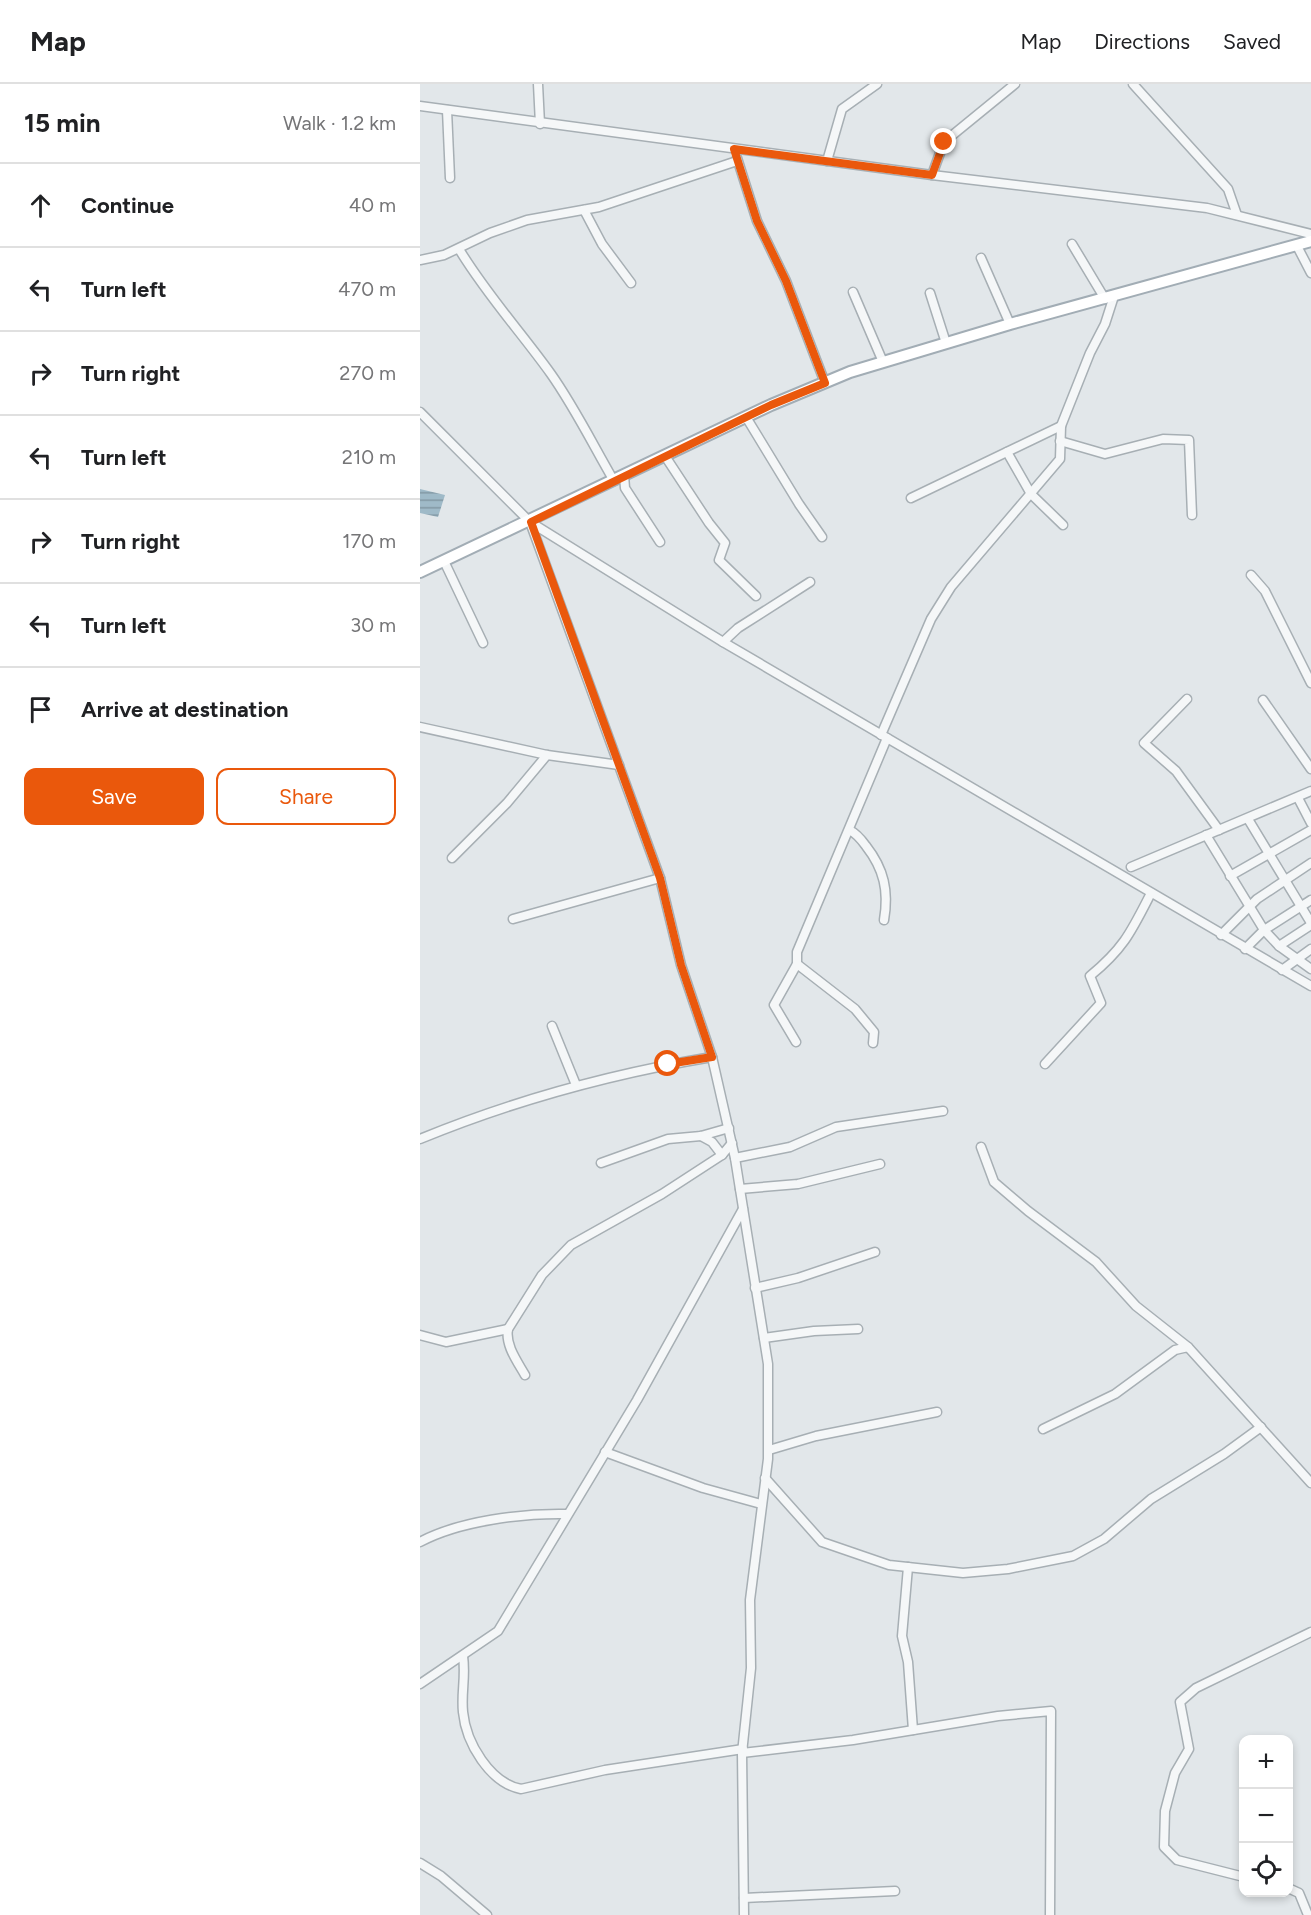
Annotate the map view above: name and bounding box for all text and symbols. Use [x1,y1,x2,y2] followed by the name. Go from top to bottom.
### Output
[30,24,86,58] text: Map
[1020,29,1061,54] text: Map
[1094,29,1190,54] text: Directions
[1223,29,1281,54] text: Saved
[24,107,101,139] text: 15 min
[283,111,396,135] text: Walk · 1.2 km
[930,128,956,154] route end
[24,189,57,222] icon: ahead
[81,192,174,219] text: Continue
[349,193,396,217] text: 40 m
[24,273,57,306] icon: left
[81,276,167,303] text: Turn left
[338,277,396,301] text: 470 m
[24,357,57,390] icon: right
[81,360,180,387] text: Turn right
[339,361,396,385] text: 270 m
[24,441,57,474] icon: left
[81,444,167,471] text: Turn left
[342,445,396,469] text: 210 m
[24,525,57,558] icon: right
[81,528,180,555] text: Turn right
[342,529,396,553] text: 170 m
[24,609,57,642] icon: left
[81,612,167,639] text: Turn left
[350,613,396,637] text: 30 m
[24,693,57,726] icon: arrive
[81,696,289,723] text: Arrive at destination
[24,768,204,825] button: Save
[216,768,396,825] button: Share
[654,1050,680,1076] route start
[1239,1735,1293,1897] map controls
[1239,1735,1293,1789] button: +
[1239,1789,1293,1843] button: −
[1239,1843,1293,1897] button: locate

